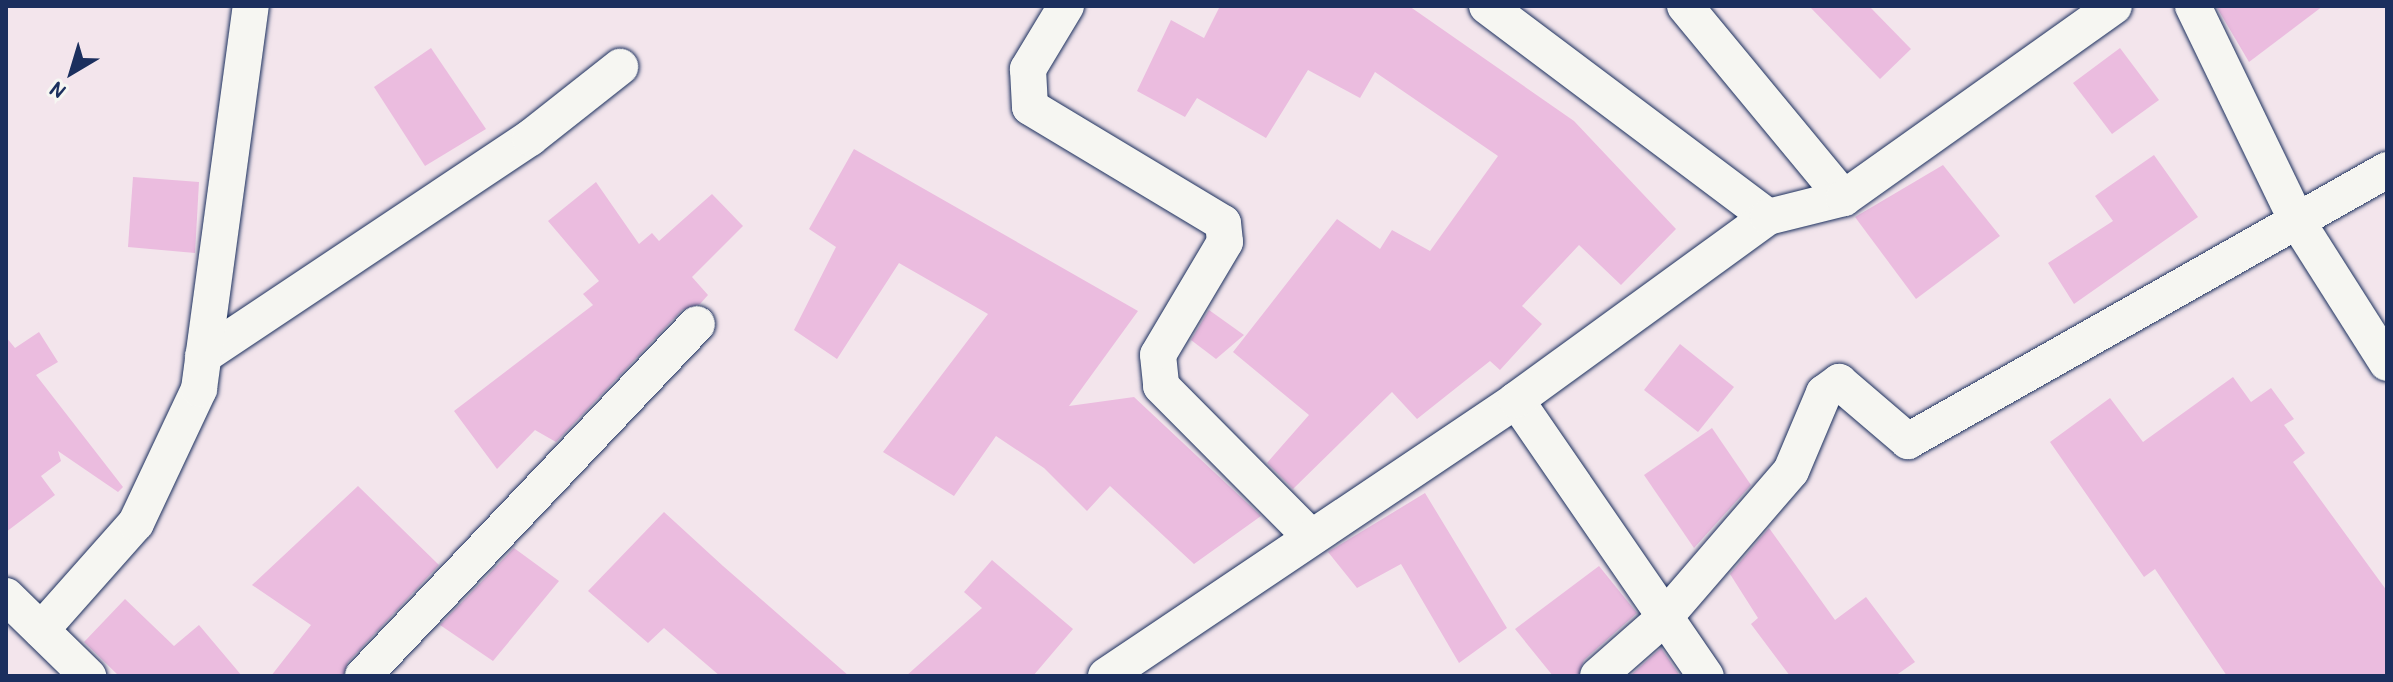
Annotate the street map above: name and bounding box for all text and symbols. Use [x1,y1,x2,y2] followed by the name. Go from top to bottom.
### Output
[32,32,112,112] north arrow
[43,75,71,106] text: N

